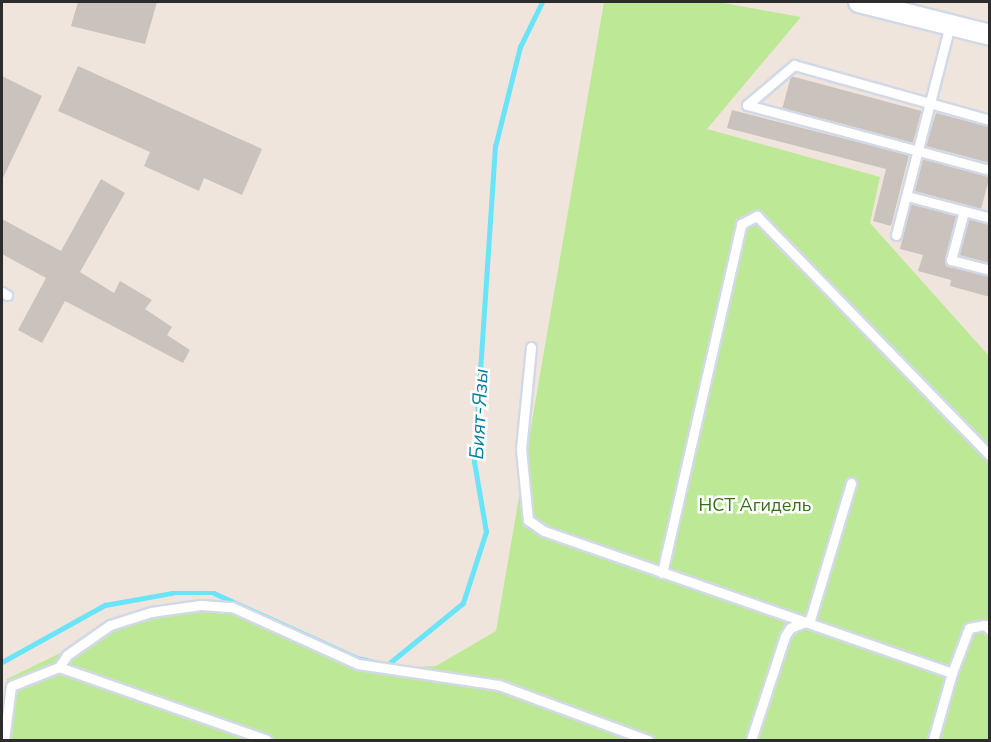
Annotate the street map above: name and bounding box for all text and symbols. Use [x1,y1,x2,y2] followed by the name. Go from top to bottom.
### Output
[465,368,493,460] water label: Бият-Язы
[699,494,811,516] park label: НСТ Агидель

